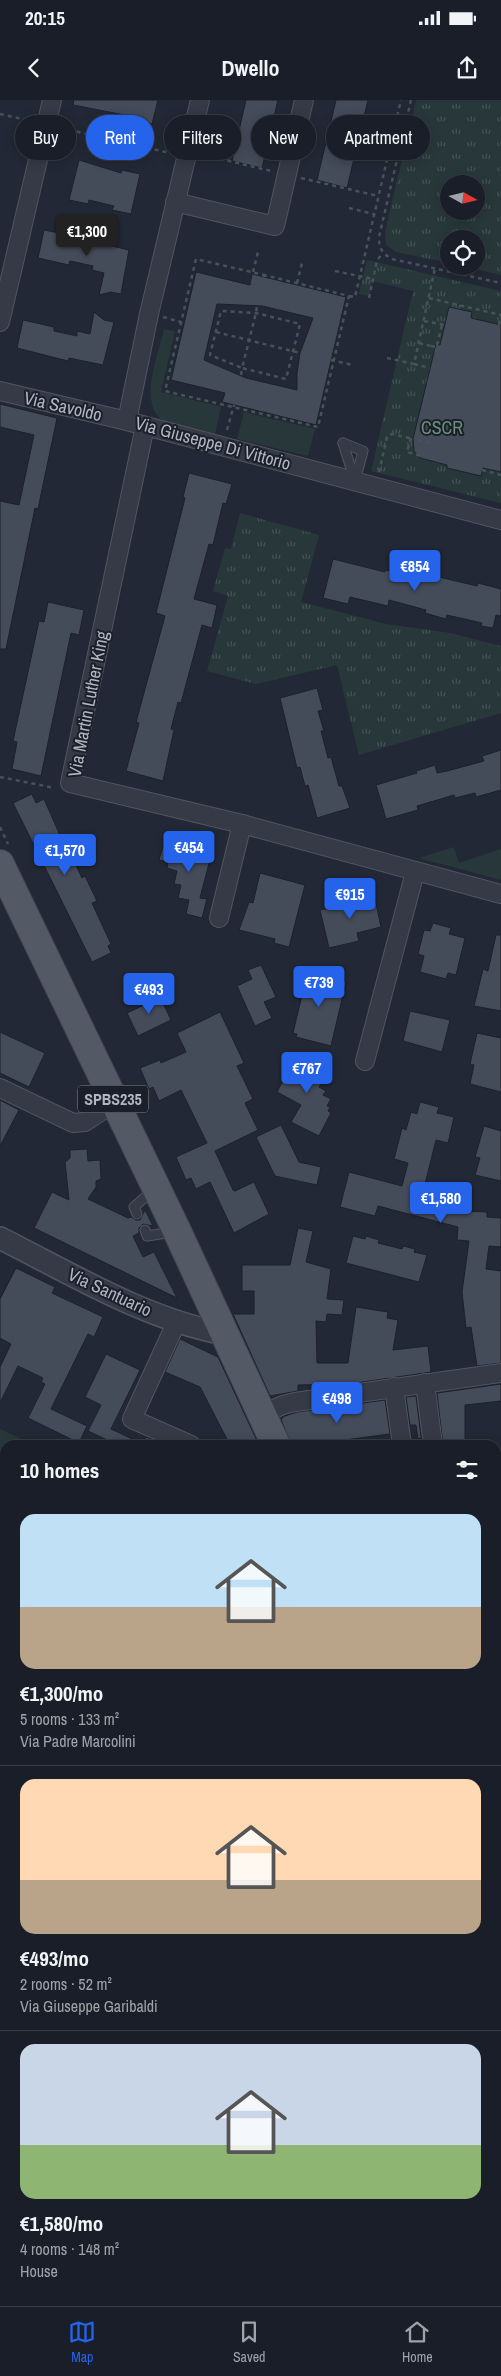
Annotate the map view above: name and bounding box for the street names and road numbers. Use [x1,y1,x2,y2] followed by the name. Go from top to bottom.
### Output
[22,385,104,427] street label: Via Savoldo
[132,410,294,476] street label: Via Giuseppe Di Vittorio
[62,628,115,779] street label: Via Martin Luther King
[78,1086,148,1112] road number: SPBS235
[64,1262,156,1322] street label: Via Santuario

